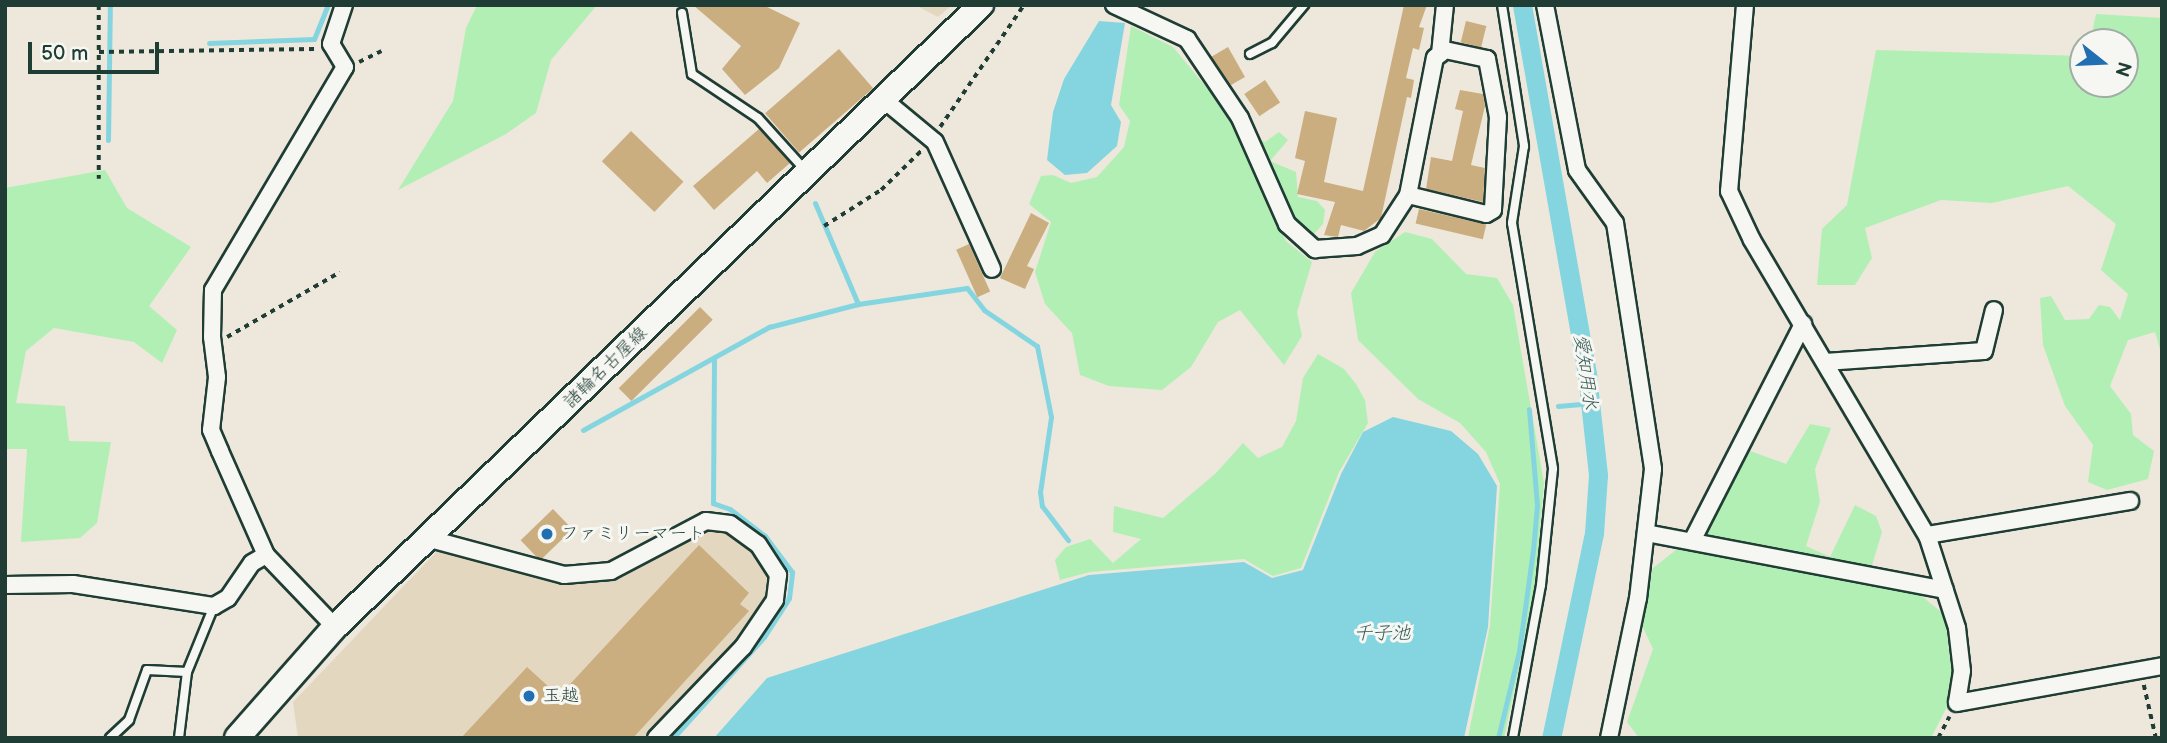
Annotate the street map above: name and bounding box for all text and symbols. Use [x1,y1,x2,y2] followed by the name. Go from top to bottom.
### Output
[32,28,163,72] scale bar
[2069,28,2139,98] north arrow
[41,41,88,66] text: 50 m
[2109,59,2136,79] text: N
[560,323,652,413] street label: 諸輪名古屋線
[1568,333,1602,411] water label: 愛知用水
[561,523,705,545] place label: ファミリーマート
[539,526,555,542] marker: ファミリーマート
[1354,623,1410,645] water label: 千子池
[543,685,579,707] place label: 玉越
[521,688,537,704] marker: 玉越

